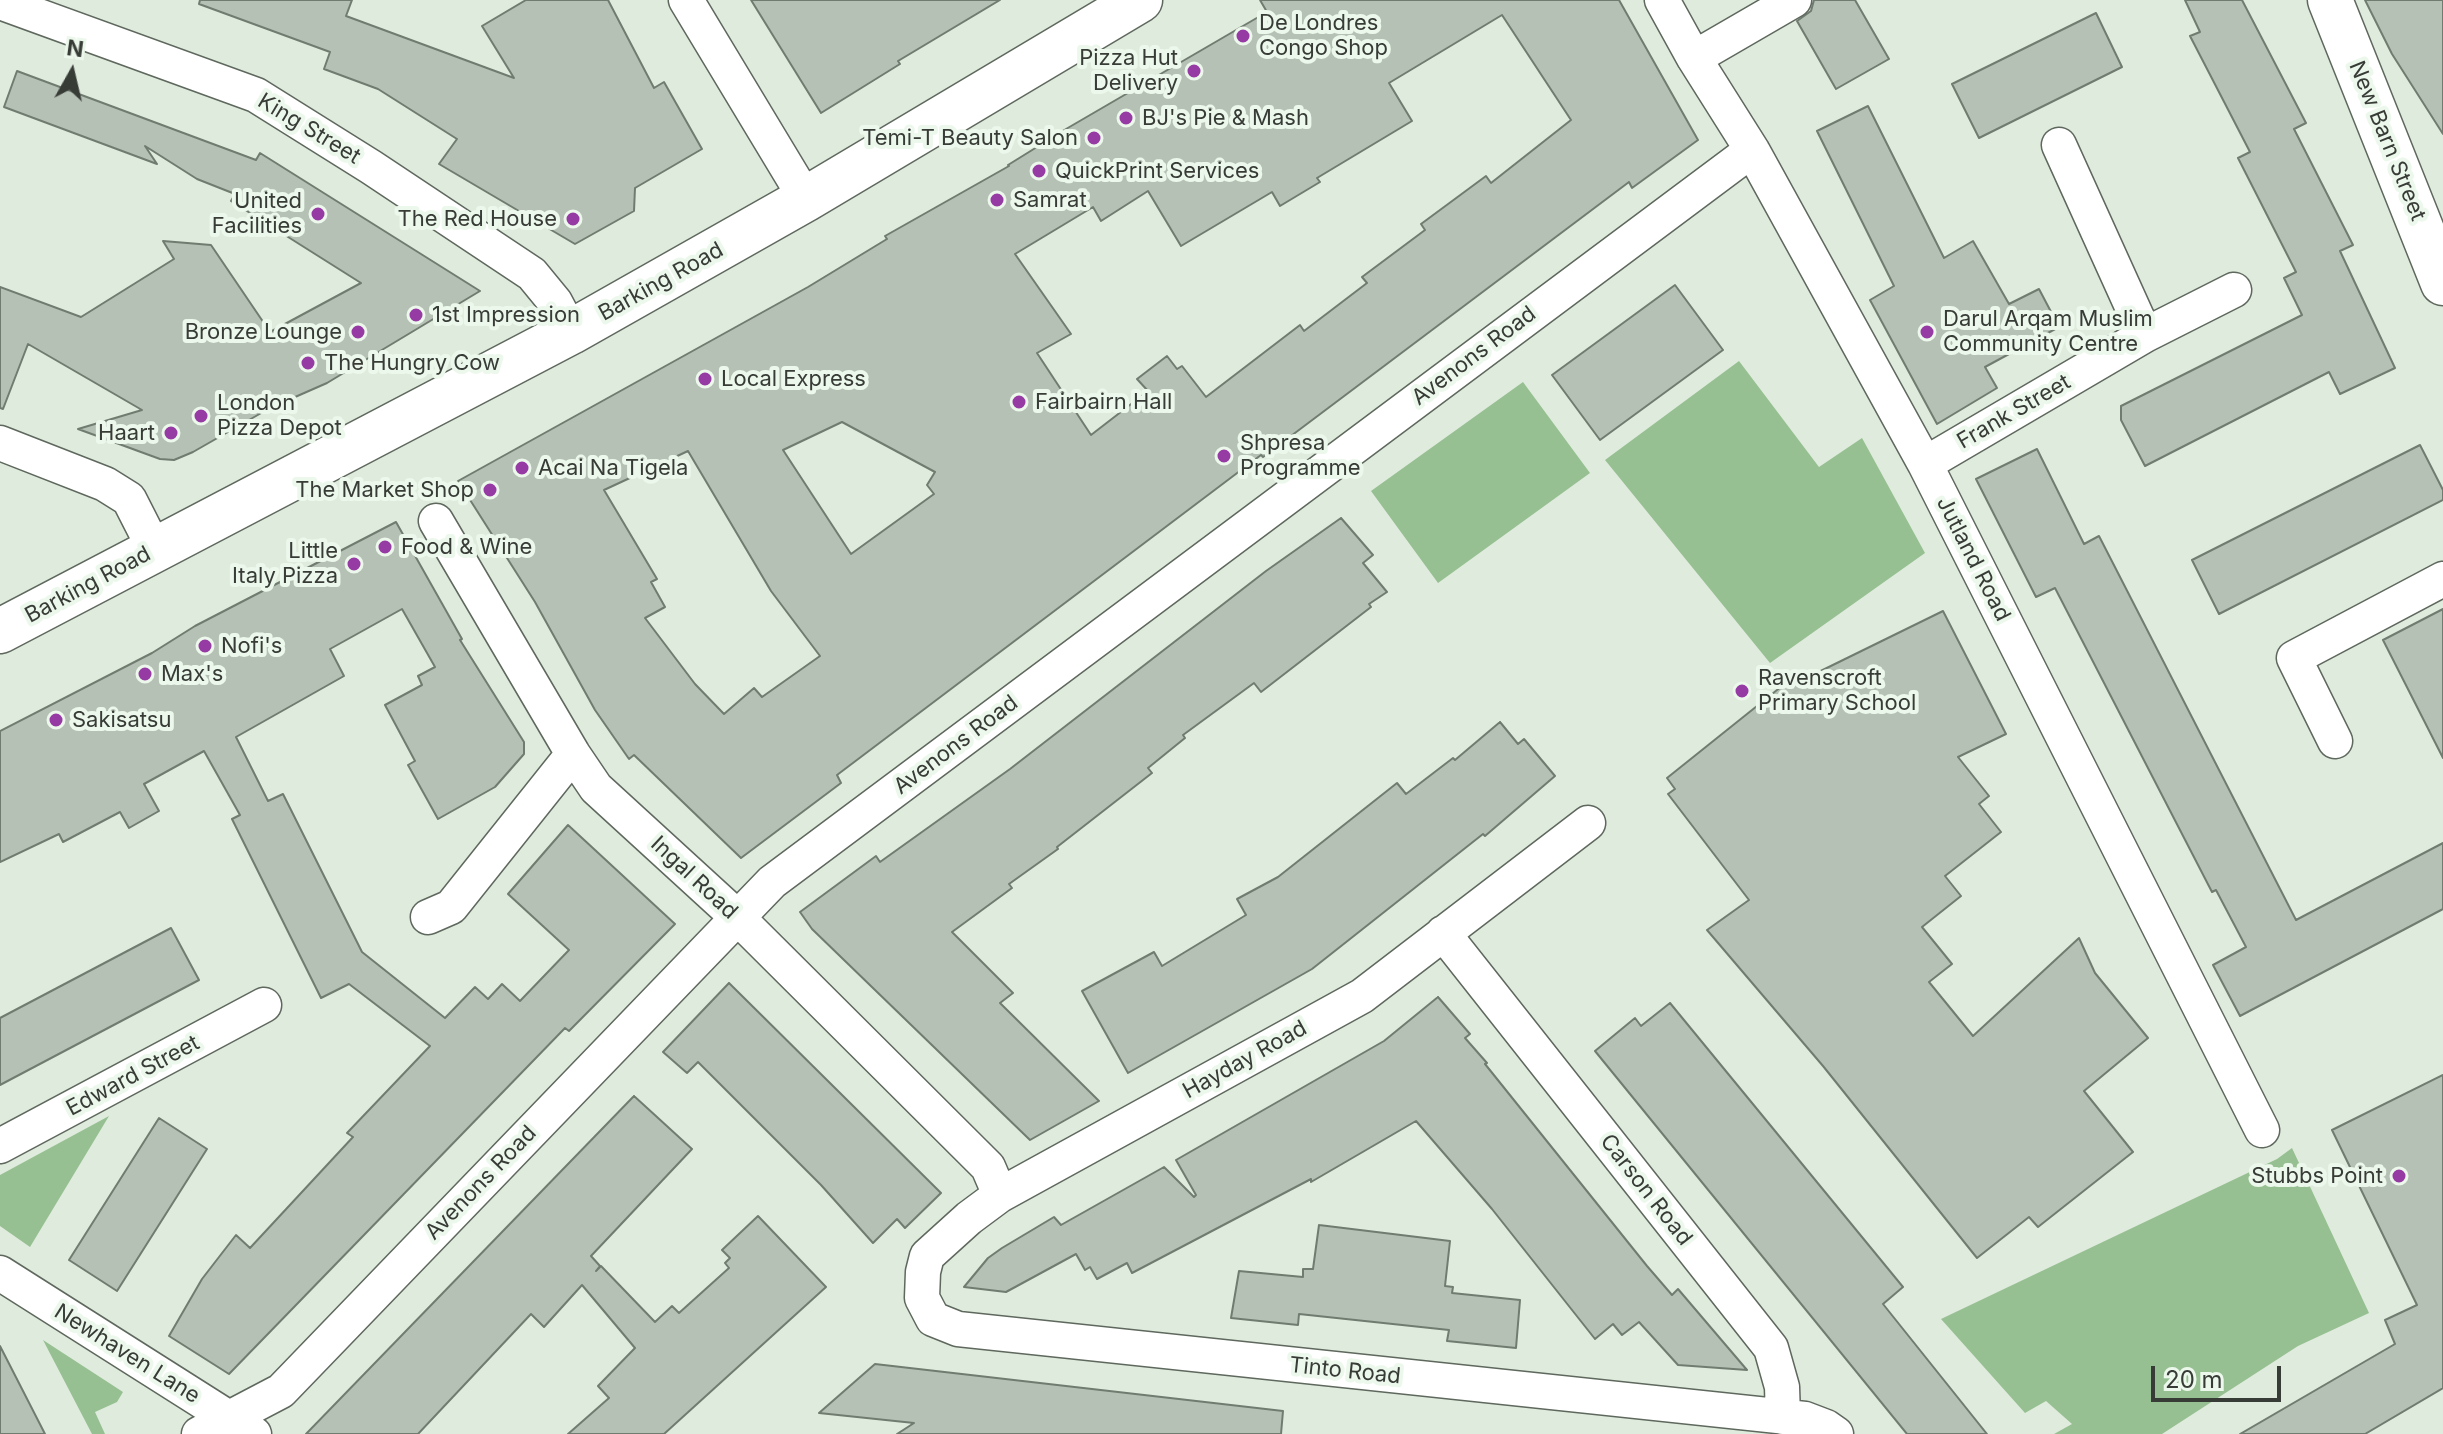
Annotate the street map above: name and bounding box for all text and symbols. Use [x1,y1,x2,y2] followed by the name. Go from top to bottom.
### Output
[1259,10,1388,62] place label: De Londres Congo Shop
[1234,27,1252,45] marker: De Londres Congo Shop
[32,32,112,112] north arrow
[65,34,85,62] text: N
[1079,45,1178,96] place label: Pizza Hut Delivery
[2343,57,2431,225] street label: New Barn Street
[1185,62,1203,80] marker: Pizza Hut Delivery
[253,88,365,170] street label: King Street
[1142,105,1309,131] place label: BJ's Pie & Mash
[1117,109,1135,127] marker: BJ's Pie & Mash
[862,125,1078,151] place label: Temi-T Beauty Salon
[1085,129,1103,147] marker: Temi-T Beauty Salon
[1055,158,1259,184] place label: QuickPrint Services
[1030,162,1048,180] marker: QuickPrint Services
[1013,187,1087,213] place label: Samrat
[212,188,302,240] place label: United Facilities
[988,191,1006,209] marker: Samrat
[309,205,327,223] marker: United Facilities
[397,206,557,232] place label: The Red House
[564,210,582,228] marker: The Red House
[594,237,728,327] street label: Barking Road
[1407,301,1541,411] street label: Avenons Road
[432,302,580,328] place label: 1st Impression
[407,306,425,324] marker: 1st Impression
[1943,306,2153,358] place label: Darul Arqam Muslim Community Centre
[185,319,342,345] place label: Bronze Lounge
[349,323,367,341] marker: Bronze Lounge
[1918,323,1936,341] marker: Darul Arqam Muslim Community Centre
[324,350,500,376] place label: The Hungry Cow
[299,354,317,372] marker: The Hungry Cow
[721,366,866,392] place label: Local Express
[1953,369,2075,455] street label: Frank Street
[696,370,714,388] marker: Local Express
[1035,389,1172,415] place label: Fairbairn Hall
[217,390,342,442] place label: London Pizza Depot
[1010,393,1028,411] marker: Fairbairn Hall
[192,407,210,425] marker: London Pizza Depot
[98,420,155,446] place label: Haart
[162,424,180,442] marker: Haart
[1240,430,1361,482] place label: Shpresa Programme
[1215,447,1233,465] marker: Shpresa Programme
[538,455,688,481] place label: Acai Na Tigela
[513,459,531,477] marker: Acai Na Tigela
[295,477,474,503] place label: The Market Shop
[481,481,499,499] marker: The Market Shop
[1930,492,2016,626] street label: Jutland Road
[401,534,532,560] place label: Food & Wine
[232,538,338,590] place label: Little Italy Pizza
[376,538,394,556] marker: Food & Wine
[21,541,155,629] street label: Barking Road
[345,555,363,573] marker: Little Italy Pizza
[221,633,282,659] place label: Nofi's
[196,637,214,655] marker: Nofi's
[161,661,223,687] place label: Max's
[136,665,154,683] marker: Max's
[1758,665,1916,716] place label: Ravenscroft Primary School
[1733,682,1751,700] marker: Ravenscroft Primary School
[889,690,1023,800] street label: Avenons Road
[72,707,171,733] place label: Sakisatsu
[47,711,65,729] marker: Sakisatsu
[645,831,743,925] street label: Ingal Road
[1178,1015,1312,1105] street label: Hayday Road
[62,1030,204,1122] street label: Edward Street
[420,1120,542,1246] street label: Avenons Road
[1594,1129,1698,1251] street label: Carson Road
[2251,1163,2383,1189] place label: Stubbs Point
[2390,1167,2408,1185] marker: Stubbs Point
[49,1299,205,1409] street label: Newhaven Lane
[2155,1350,2285,1400] scale bar
[1288,1352,1402,1390] street label: Tinto Road
[2165,1365,2223,1394] text: 20 m

